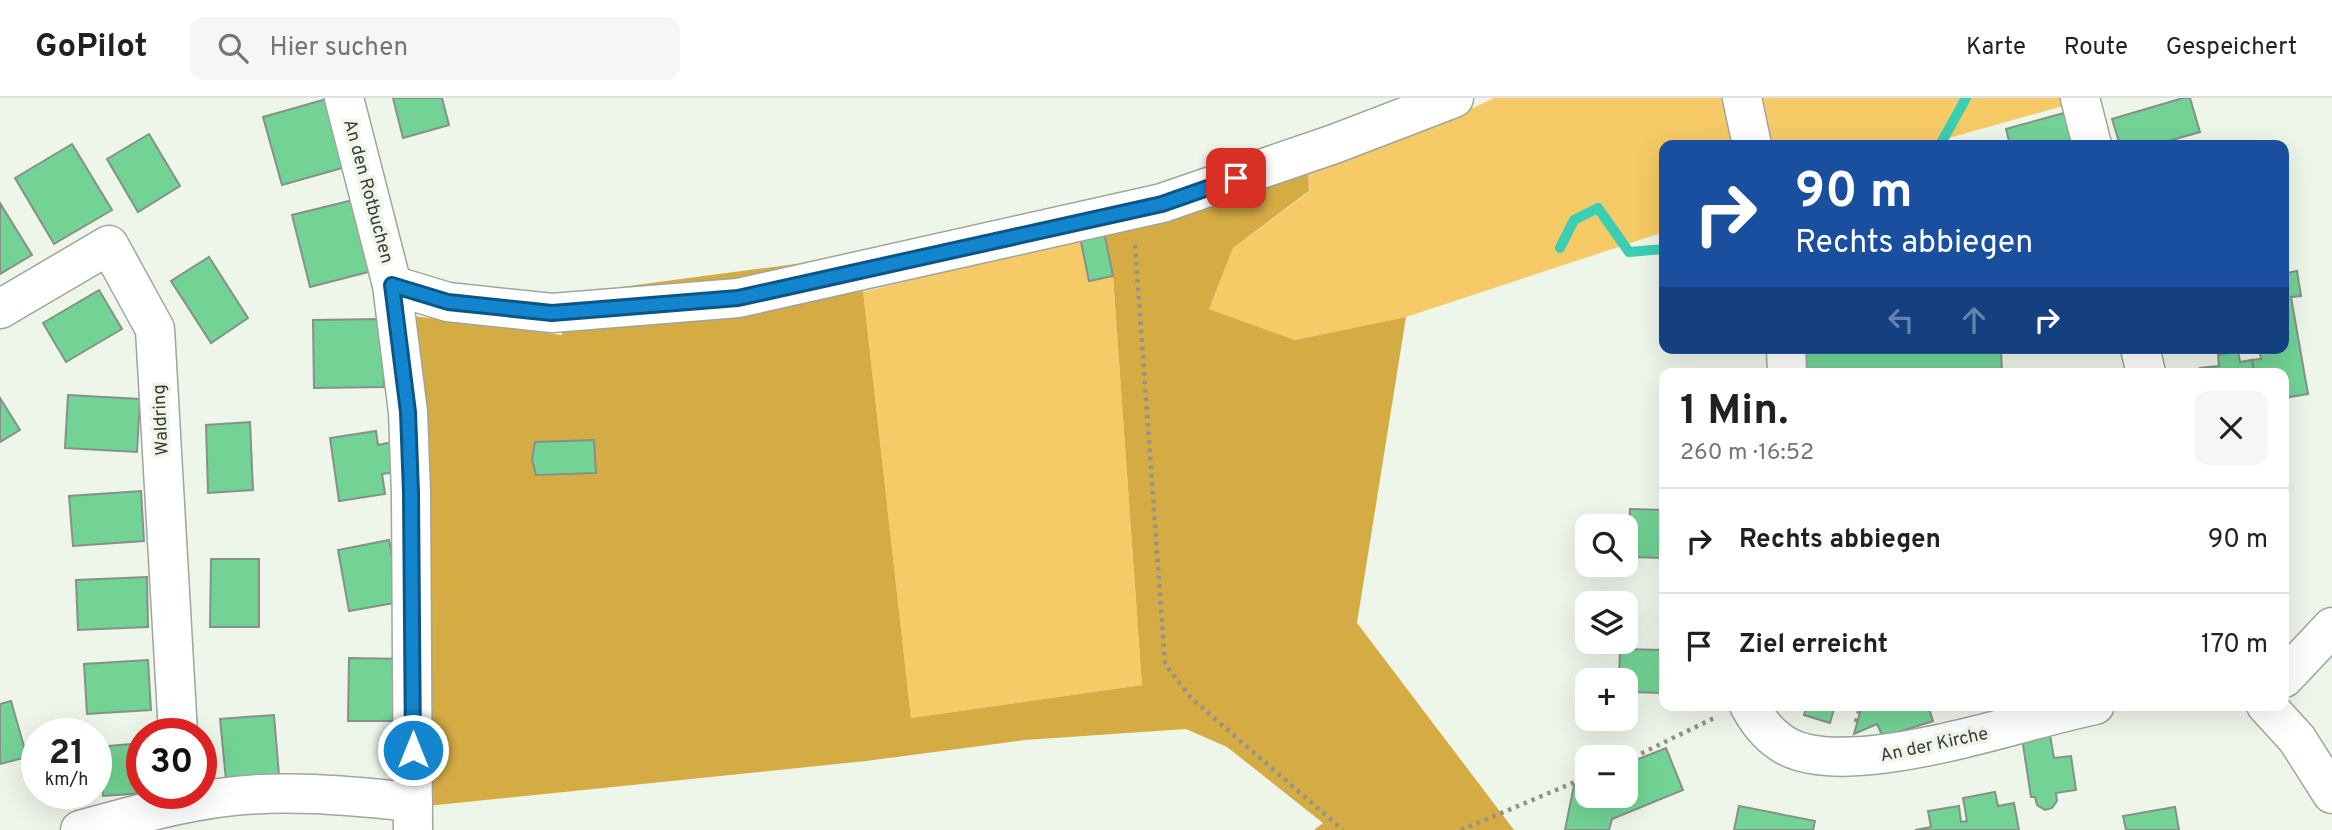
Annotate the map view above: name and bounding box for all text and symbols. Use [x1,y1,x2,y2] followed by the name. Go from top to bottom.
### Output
[190,17,680,80] search box
[35,27,148,69] text: GoPilot
[214,29,252,67] icon: search
[270,32,408,65] text: Hier suchen
[1966,33,2026,63] text: Karte
[2064,33,2128,63] text: Route
[2166,33,2297,63] text: Gespeichert
[337,117,398,266] street label: An den Rotbuchen
[1206,148,1266,208] pin
[1217,159,1255,197] icon: arrive
[1795,163,1913,225] text: 90 m
[1680,168,1771,259] icon: right
[1795,224,2033,264] text: Rechts abbiegen
[1882,301,1920,339] icon: left
[1955,301,1993,339] icon: ahead
[2028,301,2066,339] icon: right
[148,384,175,456] street label: Waldring
[1680,386,1789,439] text: 1 Min.
[2194,391,2268,465] button: close
[1680,439,1814,468] text: 260 m · 16:52
[1575,514,1638,808] map controls
[1575,514,1638,577] button: search
[1680,522,1718,560] icon: right
[1739,524,1941,557] text: Rechts abbiegen
[2208,524,2268,557] text: 90 m
[1575,591,1638,654] button: layers
[1680,627,1718,665] icon: arrive
[1739,629,1888,662] text: Ziel erreicht
[2201,629,2268,662] text: 170 m
[1575,668,1638,731] button: +
[376,713,450,787] position arrow
[126,718,217,809] speed limit sign: 30
[1878,723,1990,768] street label: An der Kirche
[49,732,84,776] text: 21
[1575,745,1638,808] button: −
[45,769,88,792] text: km/h

